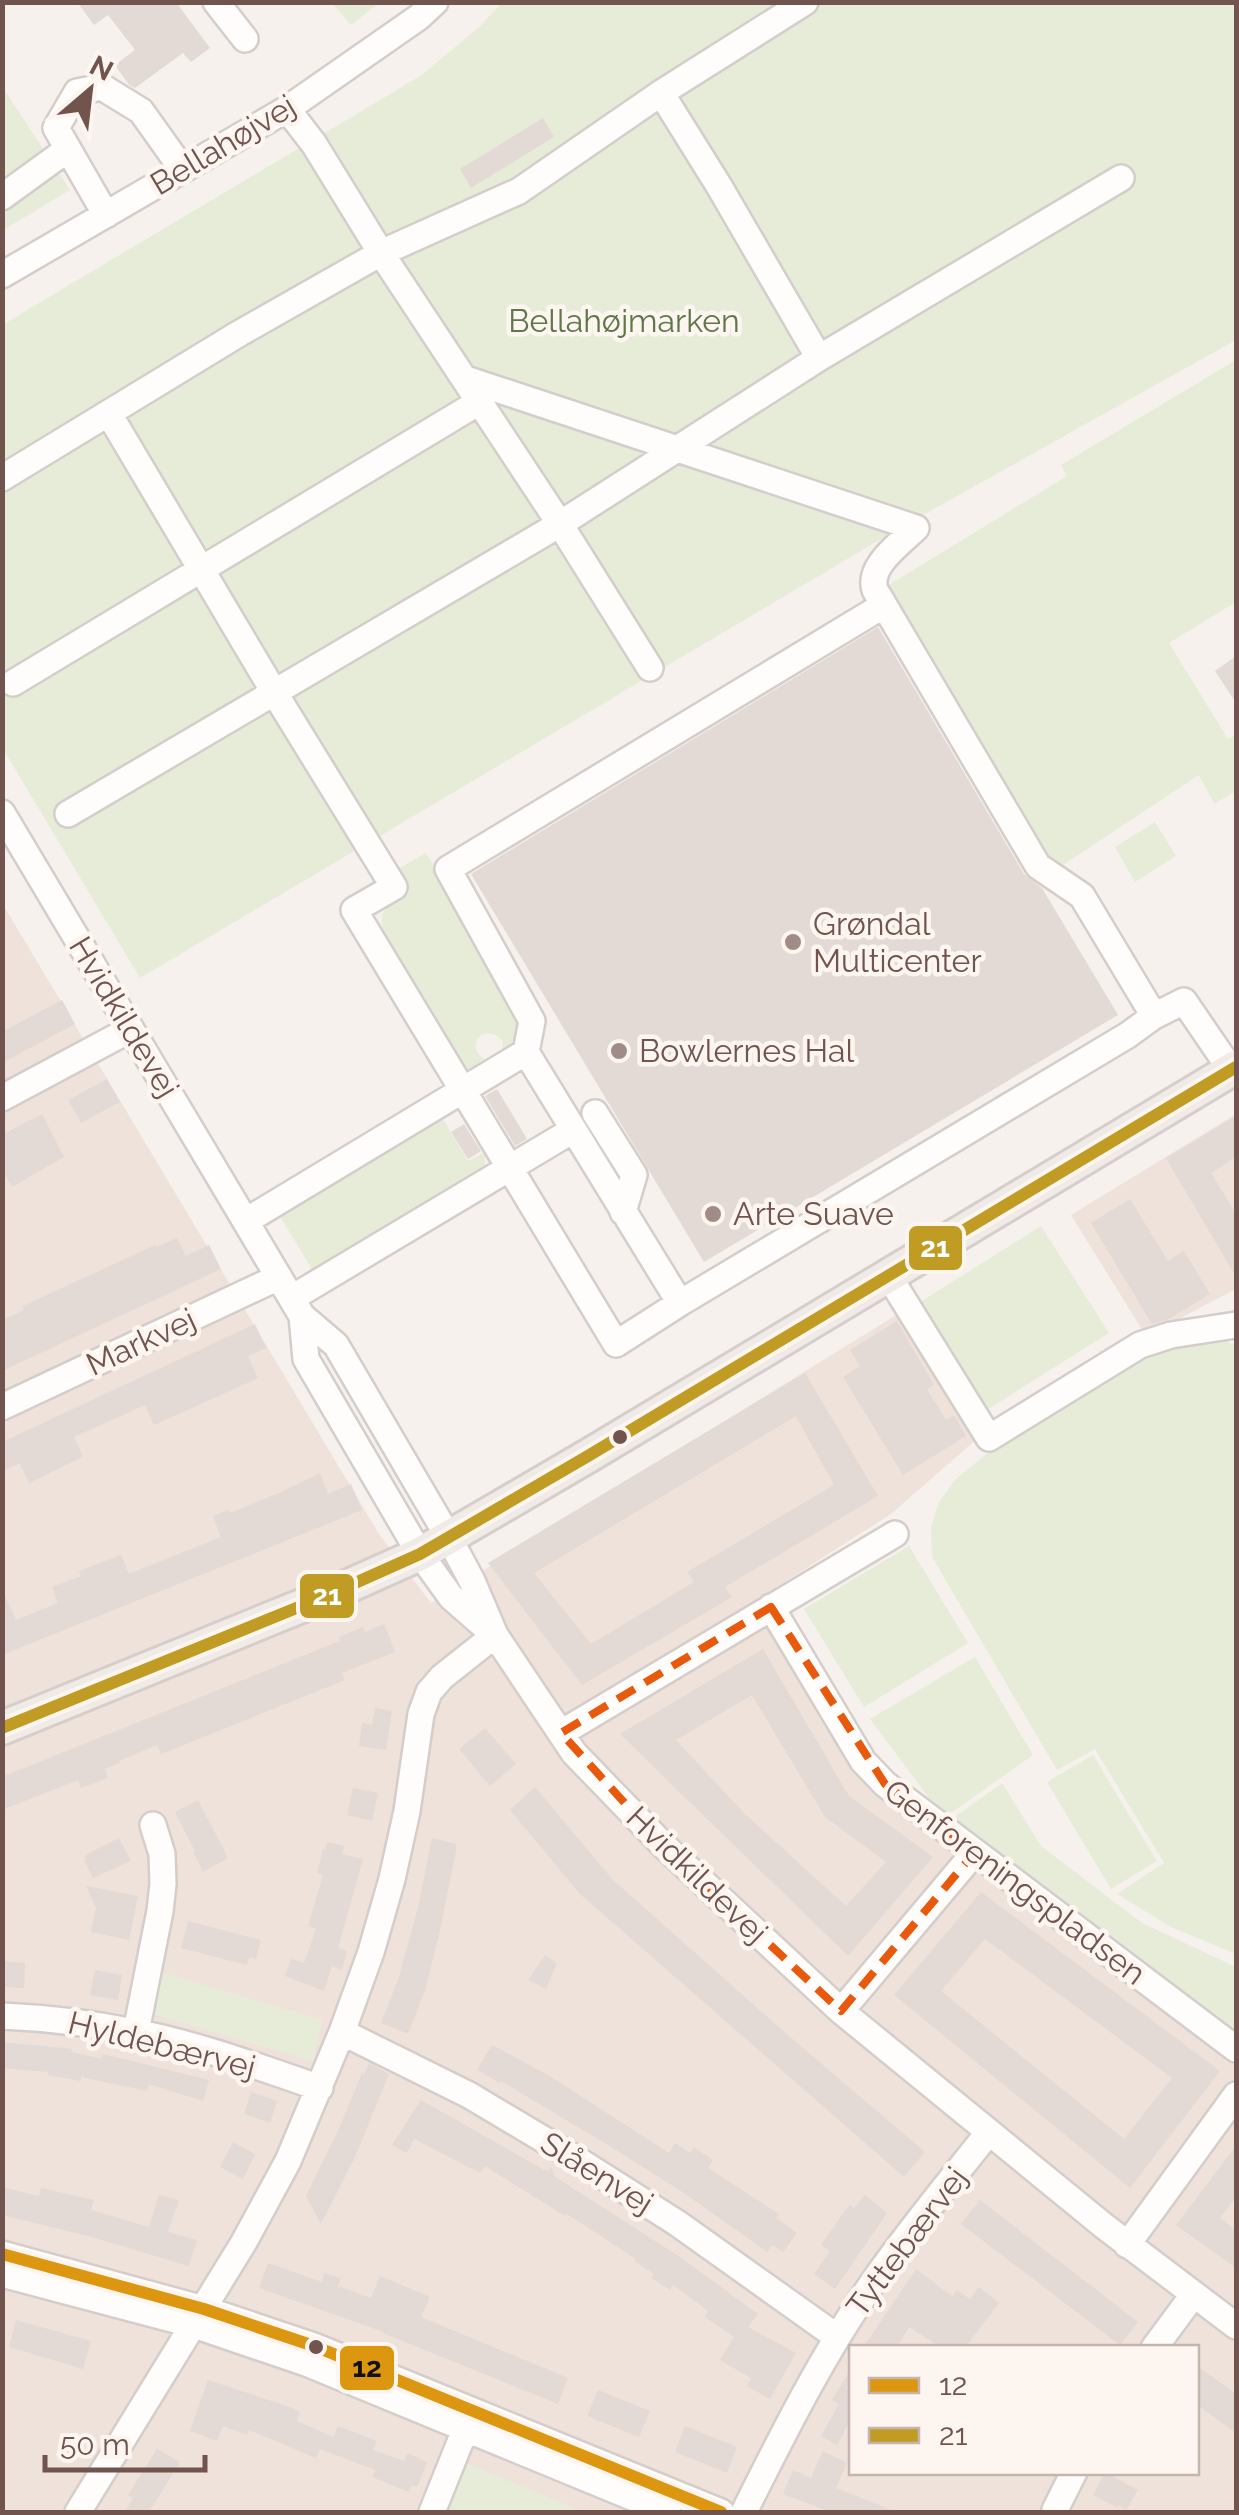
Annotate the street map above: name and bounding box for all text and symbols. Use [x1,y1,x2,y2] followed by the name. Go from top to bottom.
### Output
[40,40,140,140] north arrow
[84,49,119,88] text: N
[144,87,302,202] street label: Bellahøjvej
[508,302,740,339] park label: Bellahøjmarken
[813,905,982,979] place label: Grøndal Multicenter
[62,930,187,1104] street label: Hvidkildevej
[782,931,804,953] marker: Grøndal Multicenter
[639,1032,854,1069] place label: Bowlernes Hal
[608,1040,630,1062] marker: Bowlernes Hal
[733,1195,894,1232] place label: Arte Suave
[702,1203,724,1225] marker: Arte Suave
[907,1224,964,1272] line badge: 21
[920,1231,950,1264] text: 21
[80,1300,201,1383] street label: Markvej
[610,1427,630,1447] unlabelled marker
[298,1572,356,1620] line badge: 21
[312,1579,342,1612] text: 21
[878,1771,1153,1992] street label: Genforeningspladsen
[619,1798,775,1951] street label: Hvidkildevej
[65,2003,260,2086] street label: Hyldebærvej
[534,2124,660,2221] street label: Slåenvej
[838,2160,975,2324] street label: Tyttebærvej
[306,2337,326,2357] unlabelled marker
[338,2344,396,2392] line badge: 12
[849,2345,1199,2475] legend
[352,2351,382,2384] text: 12
[939,2367,967,2402] text: 12
[45,2410,205,2472] scale bar
[939,2417,968,2452] text: 21
[60,2427,130,2462] text: 50 m

